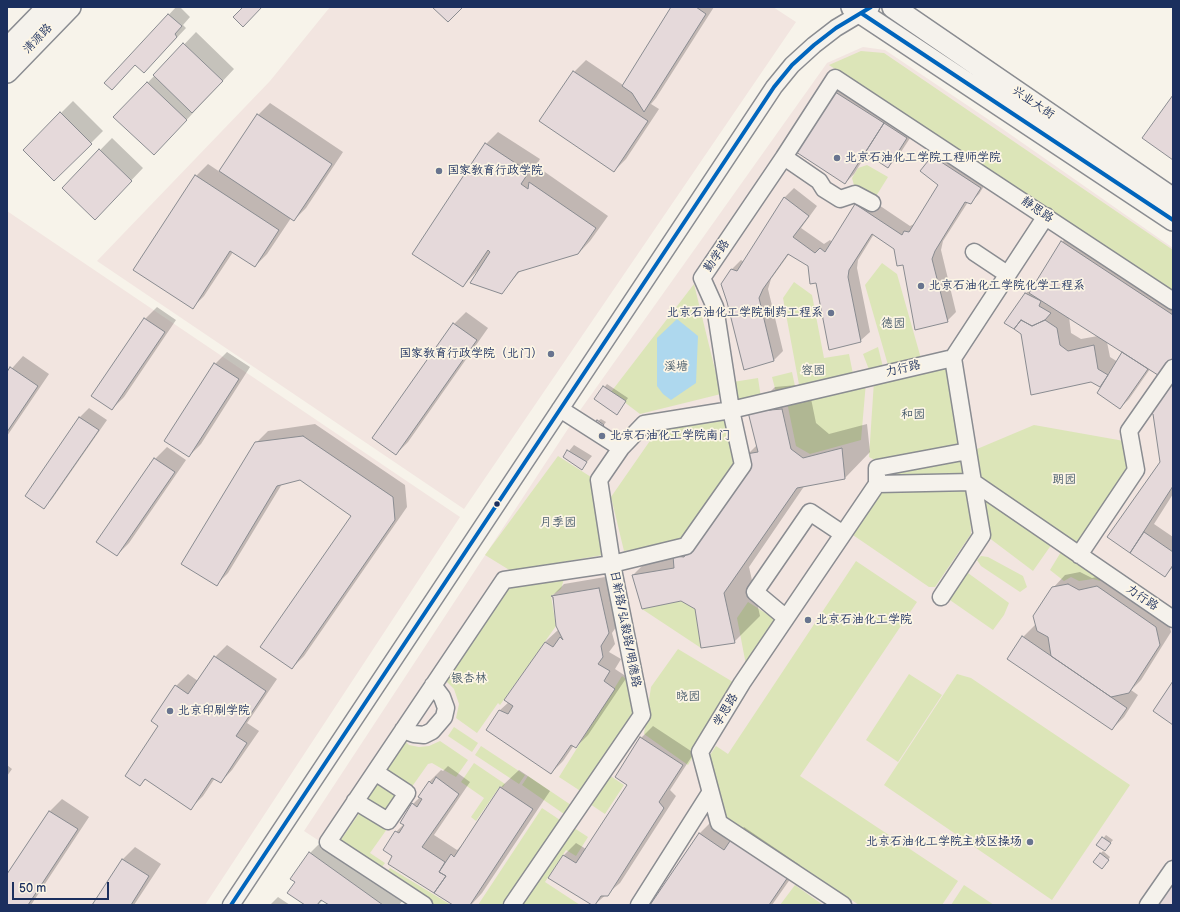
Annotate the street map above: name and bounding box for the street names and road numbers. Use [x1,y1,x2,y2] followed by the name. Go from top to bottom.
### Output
[20,21,56,57] street label: 清源路
[1009,84,1057,122] street label: 兴业大街
[1018,194,1056,226] street label: 静思路
[701,237,733,275] street label: 勤学路
[884,358,922,380] street label: 力行路
[607,569,643,689] street label: 日新路/弘毅路/明德路
[1123,582,1161,614] street label: 力行路
[711,691,741,729] street label: 学思路

